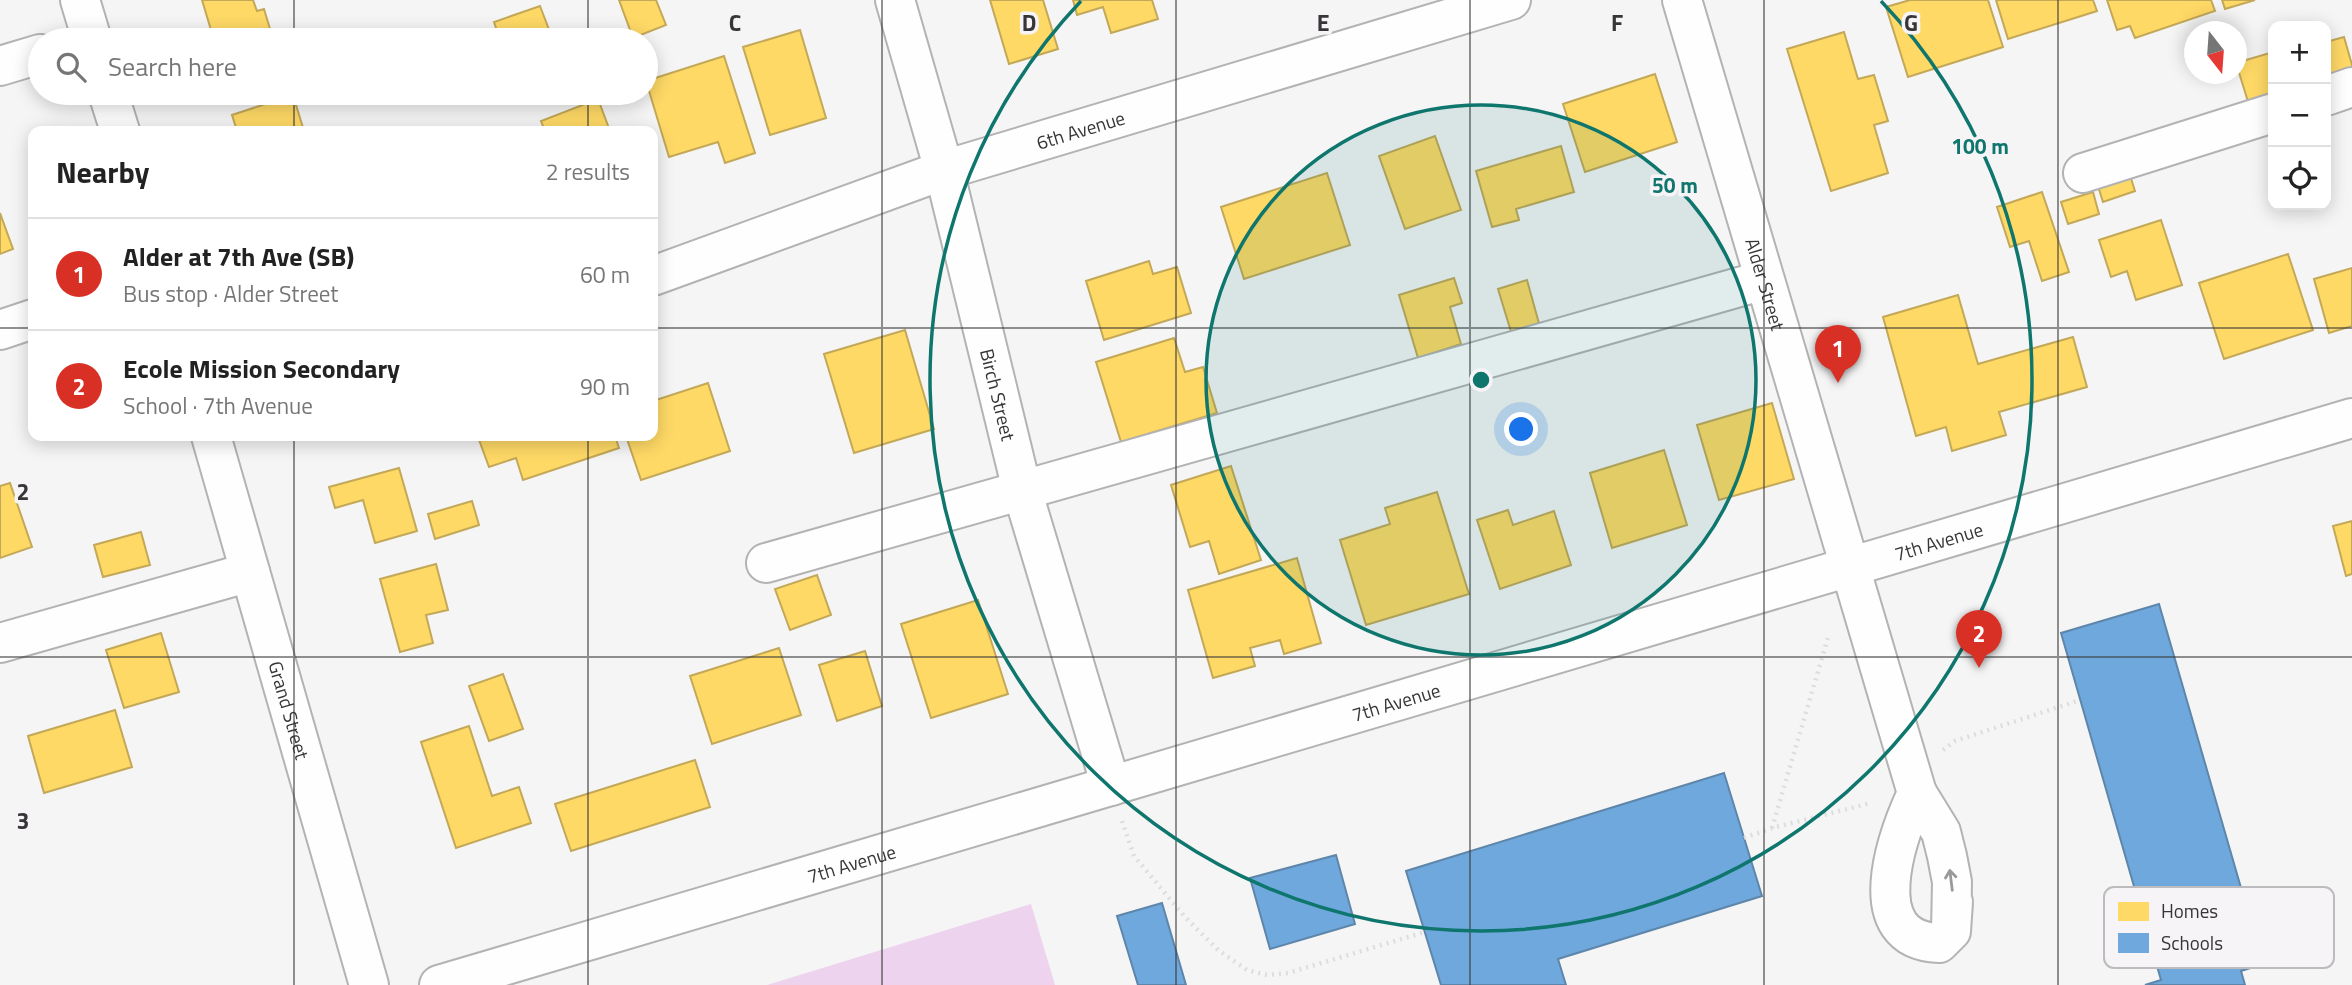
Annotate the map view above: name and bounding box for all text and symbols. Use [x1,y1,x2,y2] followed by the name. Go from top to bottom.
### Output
[729,5,741,40] text: C
[1022,5,1036,40] text: D
[1317,5,1329,40] text: E
[1611,5,1623,40] text: F
[1904,5,1918,40] text: G
[2184,21,2247,84] north arrow
[2268,21,2331,210] map controls
[2268,21,2331,84] button: +
[28,28,658,105] search box
[108,47,237,86] text: Search here
[52,48,90,86] icon: search
[2268,84,2331,147] button: −
[1032,102,1128,156] street label: 6th Avenue
[1951,130,2009,162] text: 100 m
[2268,147,2331,210] button: locate
[56,149,149,195] text: Nearby
[546,154,630,189] text: 2 results
[1652,169,1698,201] text: 50 m
[1739,234,1794,334] street label: Alder Street
[123,237,354,276] text: Alder at 7th Ave (SB)
[73,257,85,292] text: 1
[580,257,630,292] text: 60 m
[123,276,338,311] text: Bus stop · Alder Street
[1815,325,1861,383] pin: 1
[974,345,1024,444] street label: Birch Street
[123,349,400,388] text: Ecole Mission Secondary
[1469,368,1493,392] centre of rings
[73,369,85,404] text: 2
[580,369,630,404] text: 90 m
[123,388,313,423] text: School · 7th Avenue
[1504,412,1538,446] your location
[17,474,29,509] text: 2
[1891,514,1986,567] street label: 7th Avenue
[1956,610,2002,668] pin: 2
[262,657,318,763] street label: Grand Street
[1348,675,1444,728] street label: 7th Avenue
[17,803,29,838] text: 3
[803,836,899,890] street label: 7th Avenue
[1945,869,1958,892] one-way arrow
[2104,887,2334,968] legend
[2161,896,2218,925] text: Homes
[2161,928,2223,957] text: Schools

